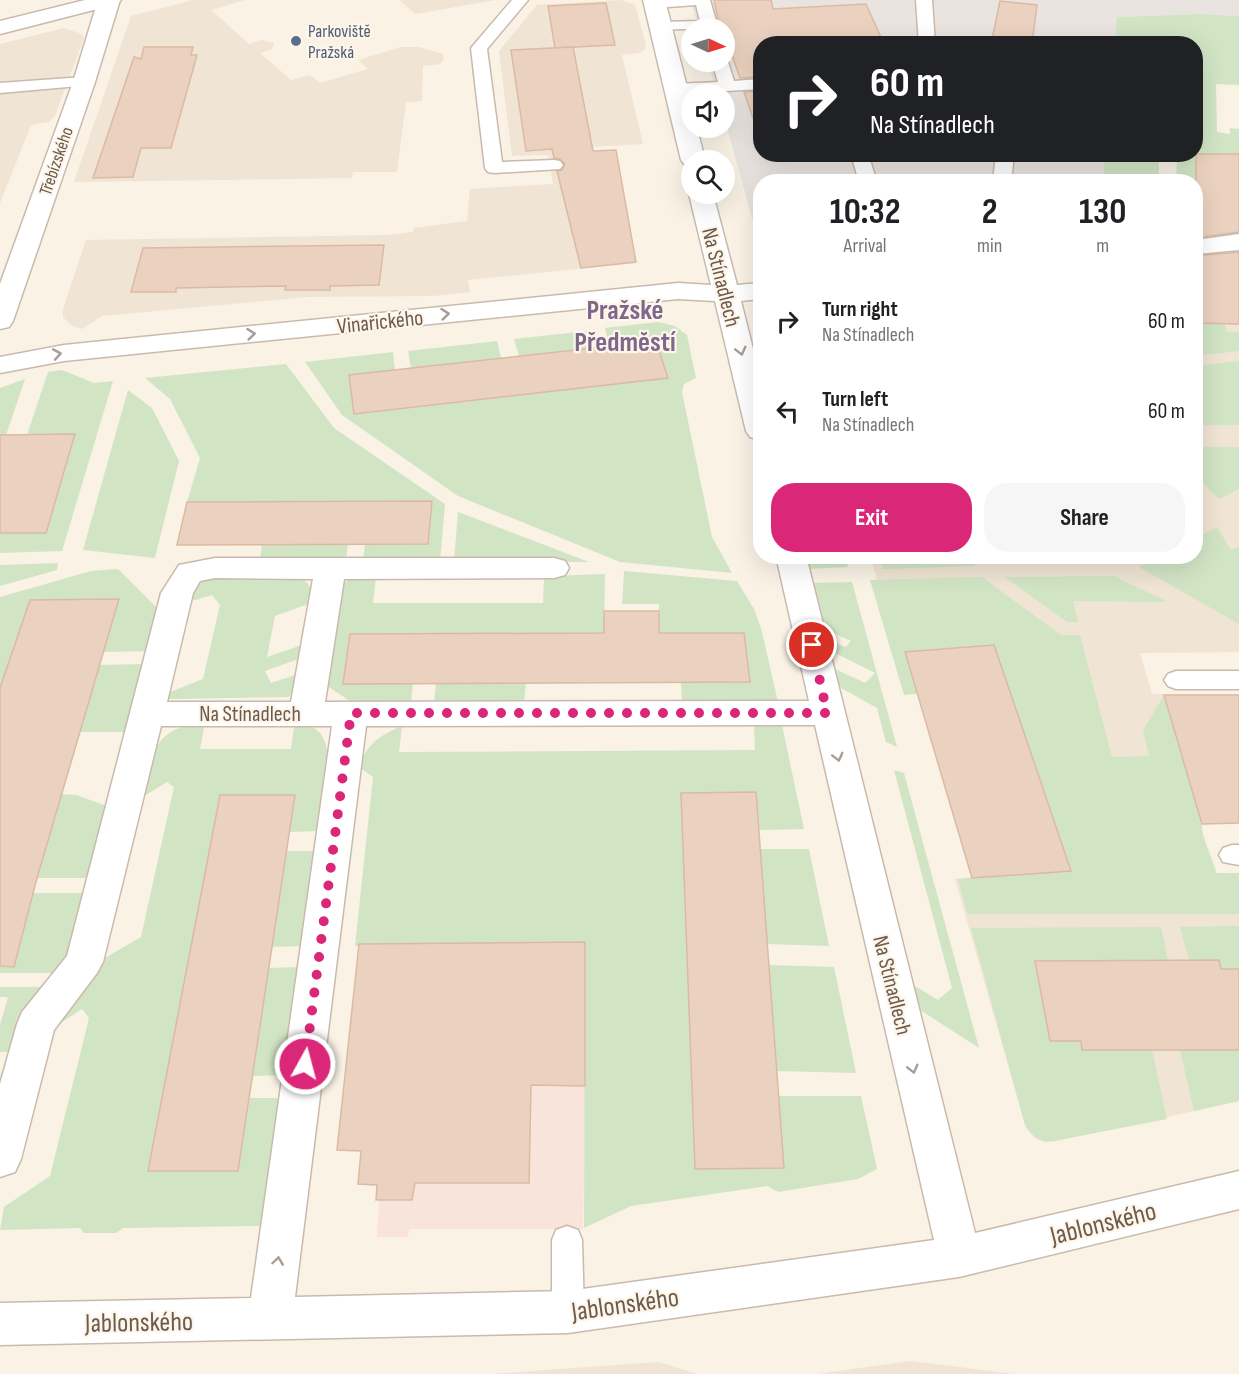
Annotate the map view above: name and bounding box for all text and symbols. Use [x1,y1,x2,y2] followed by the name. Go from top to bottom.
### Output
[681,18,735,72] north arrow
[681,18,735,204] map controls
[308,21,371,63] place label: Parkoviště Pražská
[289,34,303,48] marker: Parkoviště Pražská
[870,58,944,109] text: 60 m
[771,60,849,138] icon: right
[681,84,735,138] button: sound
[870,109,995,141] text: Na Stínadlech
[35,124,78,198] street label: Třebízského
[681,150,735,204] button: search
[830,191,900,234] text: 10:32
[982,191,998,234] text: 2
[1079,191,1126,234] text: 130
[695,225,746,330] street label: Na Stínadlech
[844,234,887,258] text: Arrival
[977,234,1002,258] text: min
[1096,234,1109,258] text: m
[574,294,676,359] district label: Pražské Předměstí
[822,296,898,323] text: Turn right
[336,305,425,340] street label: Vinařického
[771,305,804,338] icon: right
[441,308,450,321] one-way arrow
[1148,308,1185,335] text: 60 m
[822,323,914,347] text: Na Stínadlech
[247,328,256,341] one-way arrow
[733,345,746,355] one-way arrow
[52,348,62,361] one-way arrow
[822,386,888,413] text: Turn left
[771,395,804,428] icon: left
[1148,398,1185,425] text: 60 m
[822,413,914,437] text: Na Stínadlech
[771,483,972,552] button: Exit
[984,483,1185,552] button: Share
[786,619,837,670] pin
[795,628,828,661] icon: arrive
[199,701,301,728] street label: Na Stínadlech
[830,752,843,762] one-way arrow
[866,933,917,1038] street label: Na Stínadlech
[273,1032,337,1096] position arrow
[906,1063,919,1073] one-way arrow
[1046,1195,1160,1253] street label: Jablonského
[271,1257,284,1266] one-way arrow
[568,1282,681,1328] street label: Jablonského
[84,1306,193,1340] street label: Jablonského

